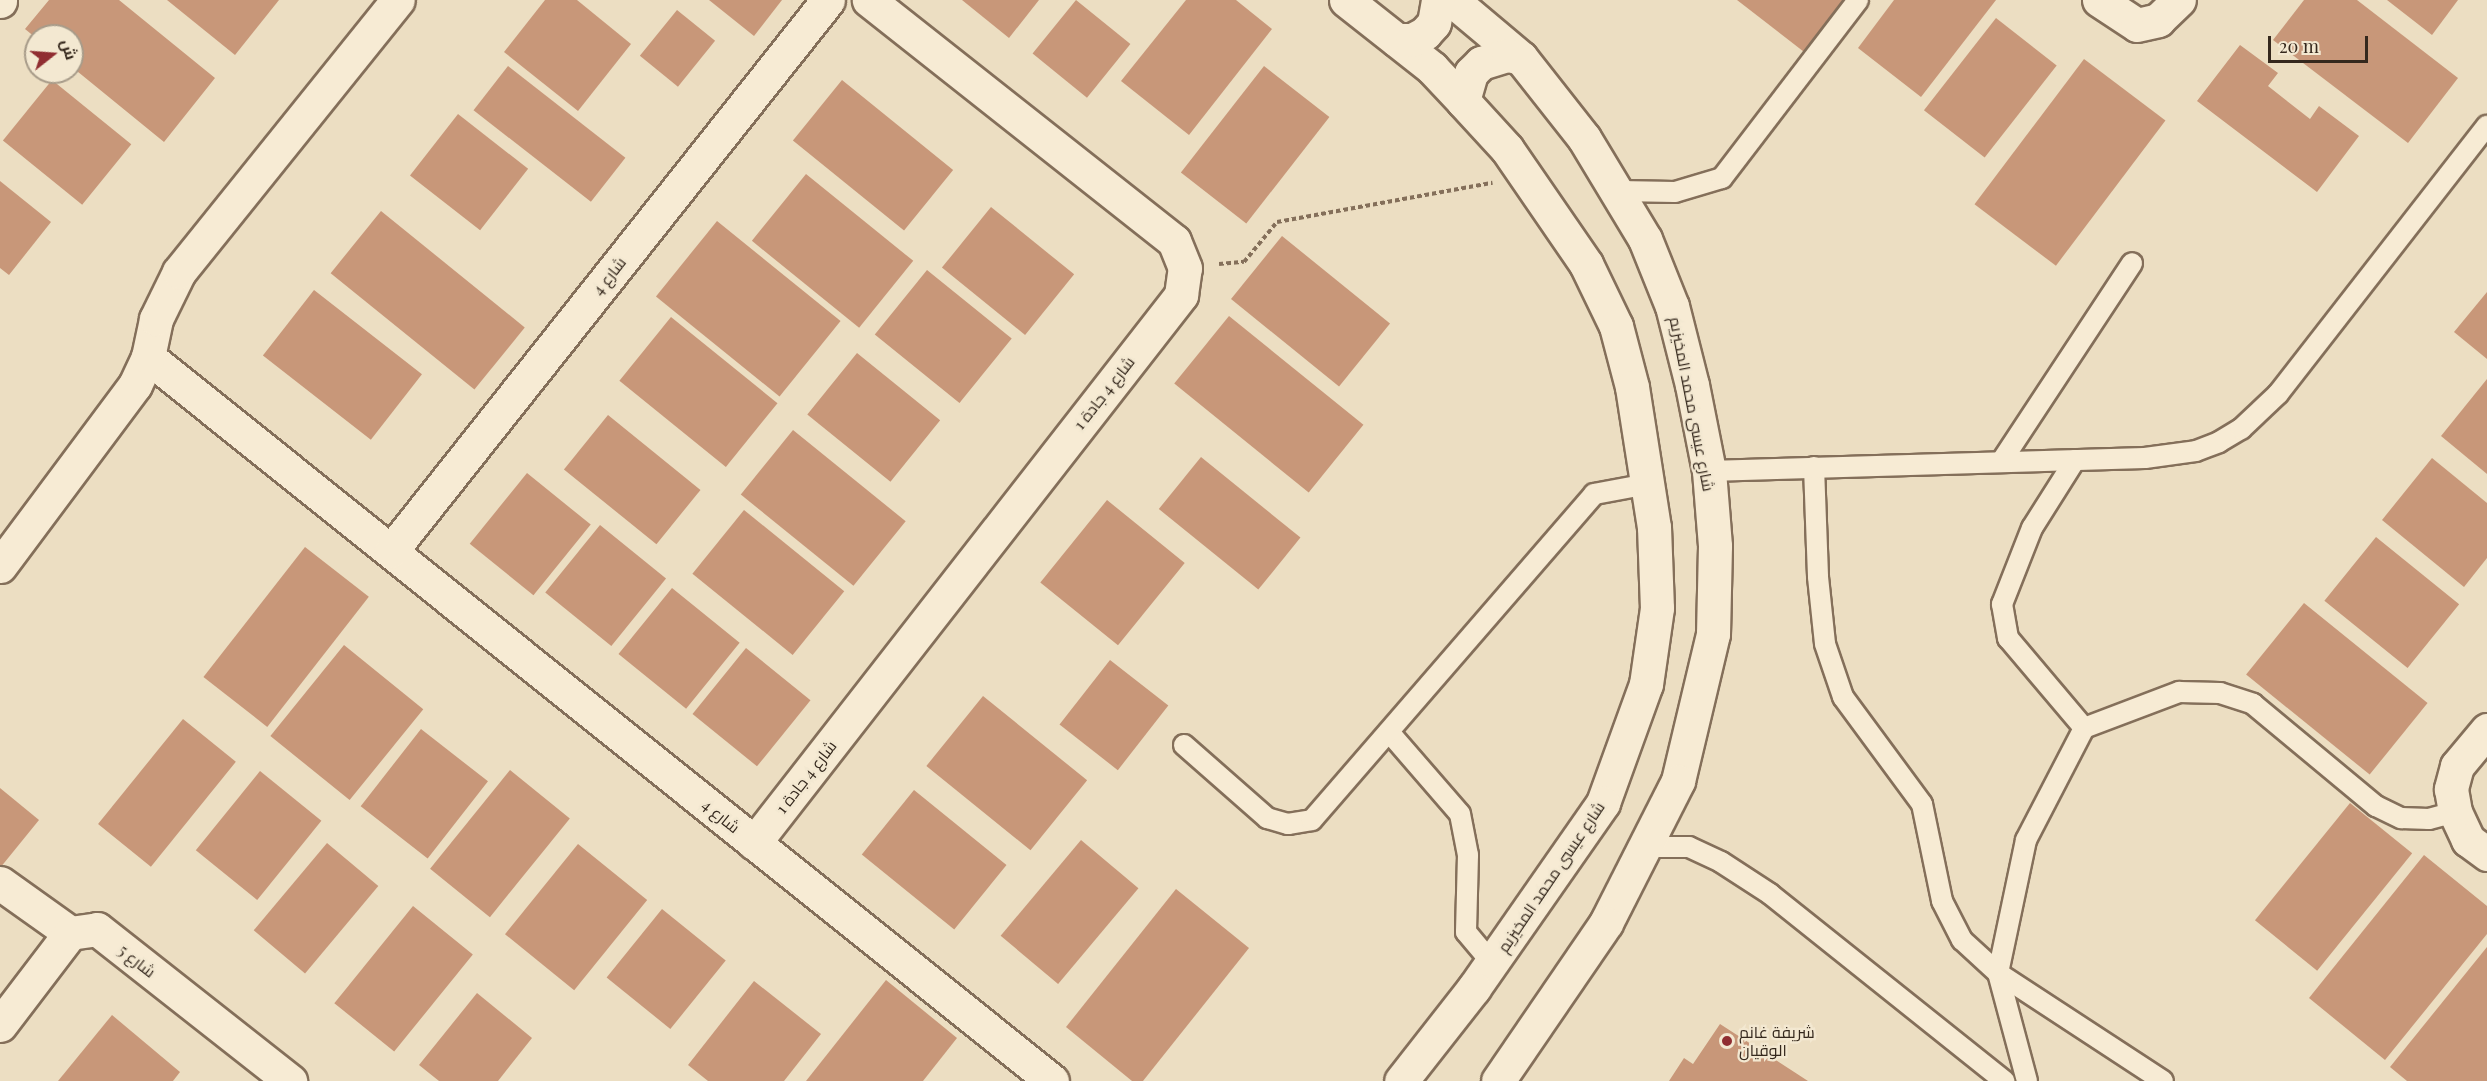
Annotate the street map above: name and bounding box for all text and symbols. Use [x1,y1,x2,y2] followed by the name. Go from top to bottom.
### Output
[24,24,84,84] north arrow
[2271,24,2372,62] scale bar
[2279,34,2319,58] text: 20 m
[57,36,83,62] text: ش
[588,253,630,299] street label: شارع 4
[1666,315,1718,493] street label: شارع عيسى محمد المخيزيم
[1070,353,1138,433] street label: شارع 4 جادة 1
[772,737,840,817] street label: شارع 4 جادة 1
[698,795,744,837] street label: شارع 4
[1493,798,1609,956] street label: شارع عيسى محمد المخيزيم
[115,941,159,981] street label: شارع 5
[1739,1022,1815,1060] place label: شريفة غانم الوقيان
[1720,1034,1734,1048] marker: شريفة غانم الوقيان

